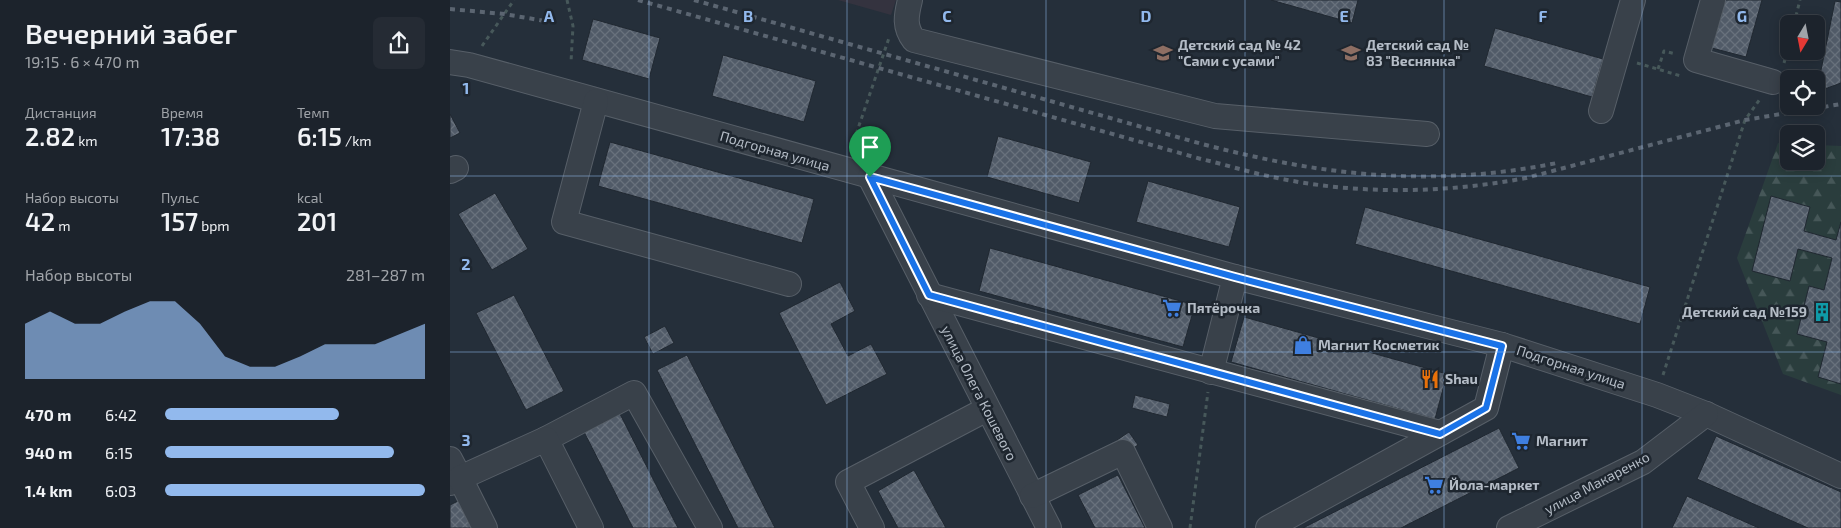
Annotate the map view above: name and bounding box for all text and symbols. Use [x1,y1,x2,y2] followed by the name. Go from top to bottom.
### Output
[544,6,555,25] text: A
[743,6,753,25] text: B
[942,6,952,25] text: C
[1141,6,1152,25] text: D
[1339,6,1349,25] text: E
[1539,6,1548,25] text: F
[1737,6,1747,25] text: G
[1780,15,1825,60] north arrow
[1780,15,1825,170] map controls
[25,16,237,50] text: Вечерний забег
[373,17,425,69] button: share
[1178,36,1301,69] place label: Детский сад № 42 "Сами с усами"
[1366,36,1469,69] place label: Детский сад № 83 "Веснянка"
[1152,42,1174,64] school or university icon: Детский сад № 42 "Сами с усами"
[1340,42,1362,64] school or university icon: Детский сад № 83 "Веснянка"
[25,52,139,71] text: 19:15 · 6 × 470 m
[1780,70,1825,115] button: locate
[463,78,469,97] text: 1
[25,104,97,121] text: Дистанция
[161,104,203,121] text: Время
[297,104,330,121] text: Темп
[25,121,75,151] text: 2.82
[161,121,220,151] text: 17:38
[297,121,342,151] text: 6:15
[1780,125,1825,170] button: layers
[849,126,891,177] pin
[718,127,832,174] street label: Подгорная улица
[75,132,98,149] text: km
[342,132,372,149] text: /km
[856,133,884,161] icon: arrive
[25,189,119,206] text: Набор высоты
[161,189,199,206] text: Пульс
[297,189,323,206] text: kcal
[25,206,55,236] text: 42
[161,206,198,236] text: 157
[297,206,337,236] text: 201
[55,217,70,234] text: m
[198,217,230,234] text: bpm
[461,254,471,273] text: 2
[25,265,132,284] text: Набор высоты
[346,265,425,284] text: 281–287 m
[1161,297,1183,319] supermarket icon: Пятёрочка
[1187,299,1260,316] place label: Пятёрочка
[1811,301,1833,323] building icon: Детский сад №159
[1682,303,1807,320] place label: Детский сад №159
[938,322,1021,463] street label: улица Олега Кошевого
[1292,334,1314,356] shop icon: Магнит Косметик
[1318,336,1439,353] place label: Магнит Косметик
[1515,341,1628,392] street label: Подгорная улица
[1419,368,1441,390] restaurant icon: Shau
[1445,370,1478,387] place label: Shau
[25,405,71,424] text: 470 m
[105,405,137,424] text: 6:42
[461,430,471,449] text: 3
[1510,430,1532,452] supermarket icon: Магнит
[1536,432,1588,449] place label: Магнит
[25,443,72,462] text: 940 m
[105,443,133,462] text: 6:15
[1541,448,1652,517] street label: улица Макаренко
[1423,474,1445,496] supermarket icon: Йола-маркет
[1449,476,1540,493] place label: Йола-маркет
[25,481,72,500] text: 1.4 km
[105,481,136,500] text: 6:03

